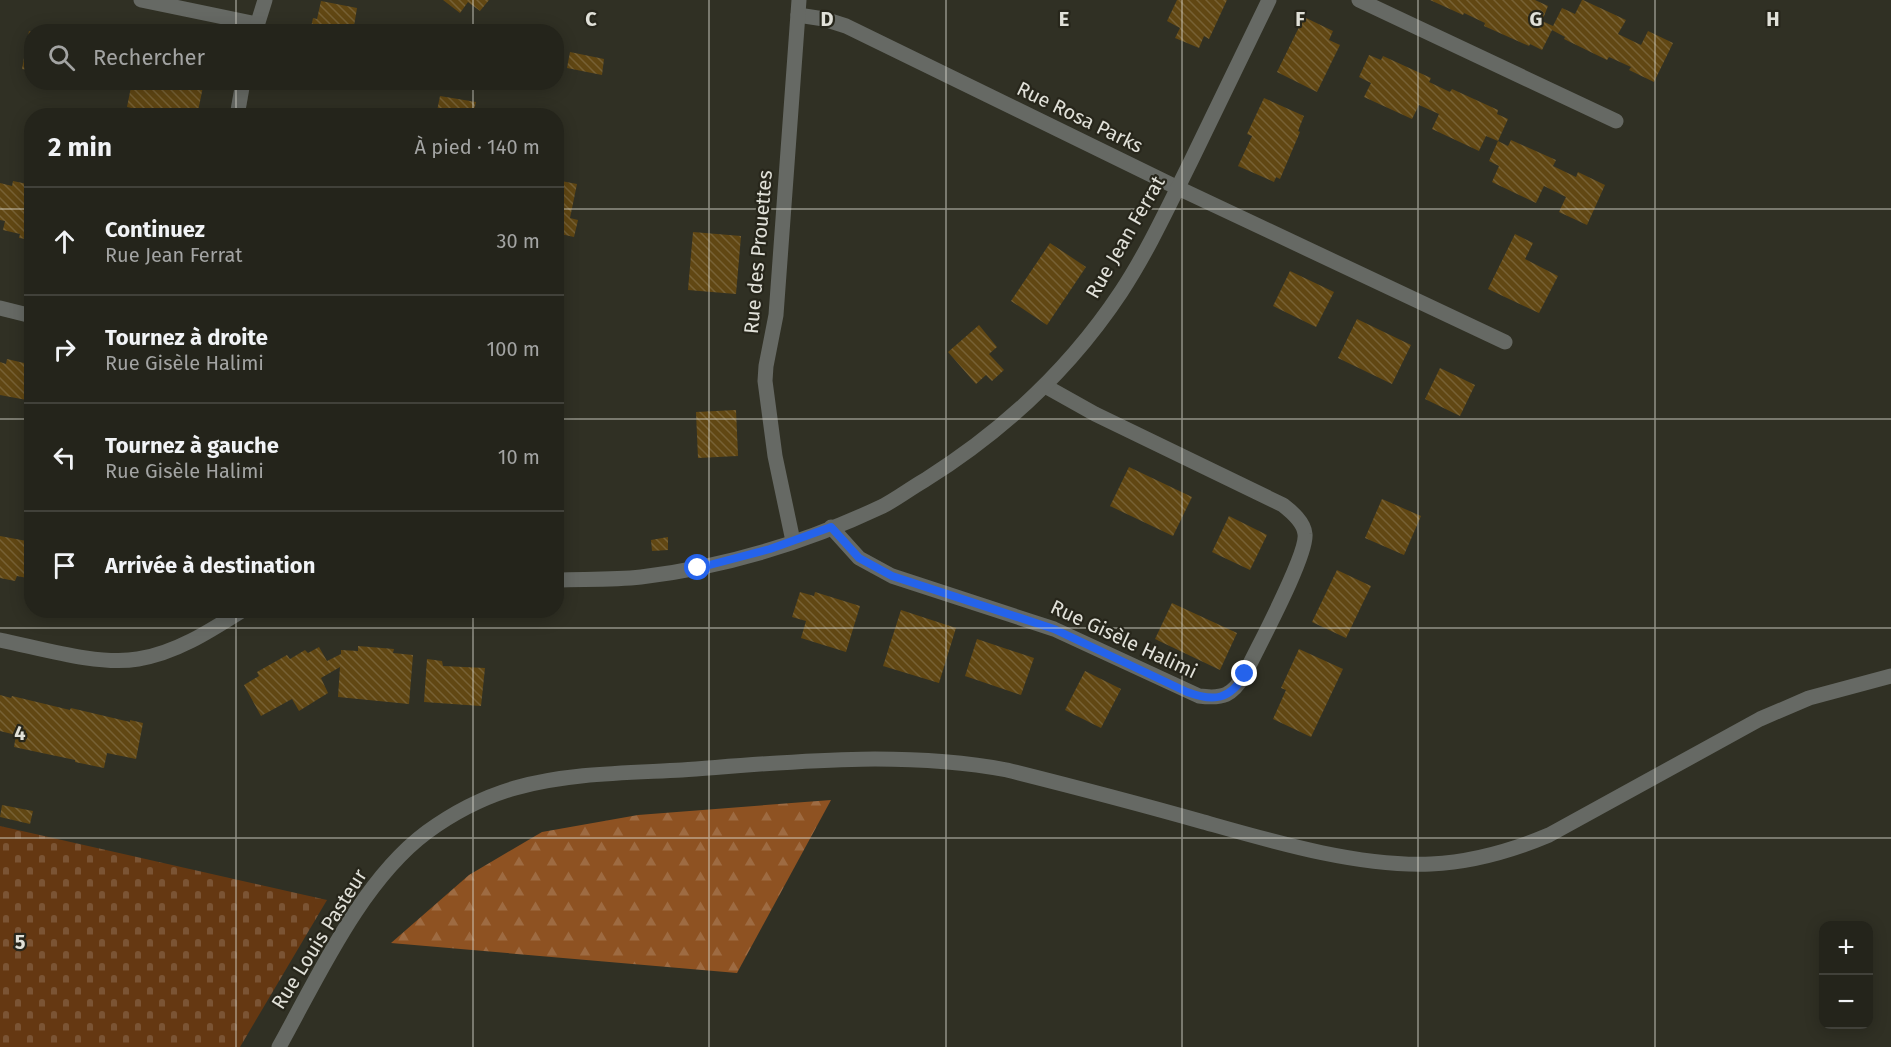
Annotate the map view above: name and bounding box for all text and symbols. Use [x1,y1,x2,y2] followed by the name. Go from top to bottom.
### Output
[585,7,597,31] text: C
[820,7,834,31] text: D
[1059,7,1069,31] text: E
[1295,7,1305,31] text: F
[1530,7,1542,31] text: G
[1766,7,1780,31] text: H
[24,24,564,90] search box
[45,41,78,74] icon: search
[93,44,205,71] text: Rechercher
[1013,76,1147,158] street label: Rue Rosa Parks
[48,132,112,163] text: 2 min
[415,135,540,159] text: À pied · 140 m
[739,169,777,335] street label: Rue des Prouettes
[1080,171,1170,303] street label: Rue Jean Ferrat
[105,216,205,243] text: Continuez
[48,225,81,258] icon: ahead
[496,229,540,253] text: 30 m
[105,243,243,267] text: Rue Jean Ferrat
[105,324,268,351] text: Tournez à droite
[48,333,81,366] icon: right
[487,337,540,361] text: 100 m
[105,351,264,375] text: Rue Gisèle Halimi
[105,432,279,459] text: Tournez à gauche
[48,441,81,474] icon: left
[498,445,540,469] text: 10 m
[105,459,264,483] text: Rue Gisèle Halimi
[48,549,81,582] icon: arrive
[105,552,315,579] text: Arrivée à destination
[684,554,710,580] route start
[1047,595,1201,683] street label: Rue Gisèle Halimi
[1231,660,1257,686] route end
[14,721,26,745] text: 4
[266,864,372,1014] street label: Rue Louis Pasteur
[1819,921,1873,1029] map controls
[1819,921,1873,975] button: +
[15,930,26,954] text: 5
[1819,975,1873,1029] button: −

